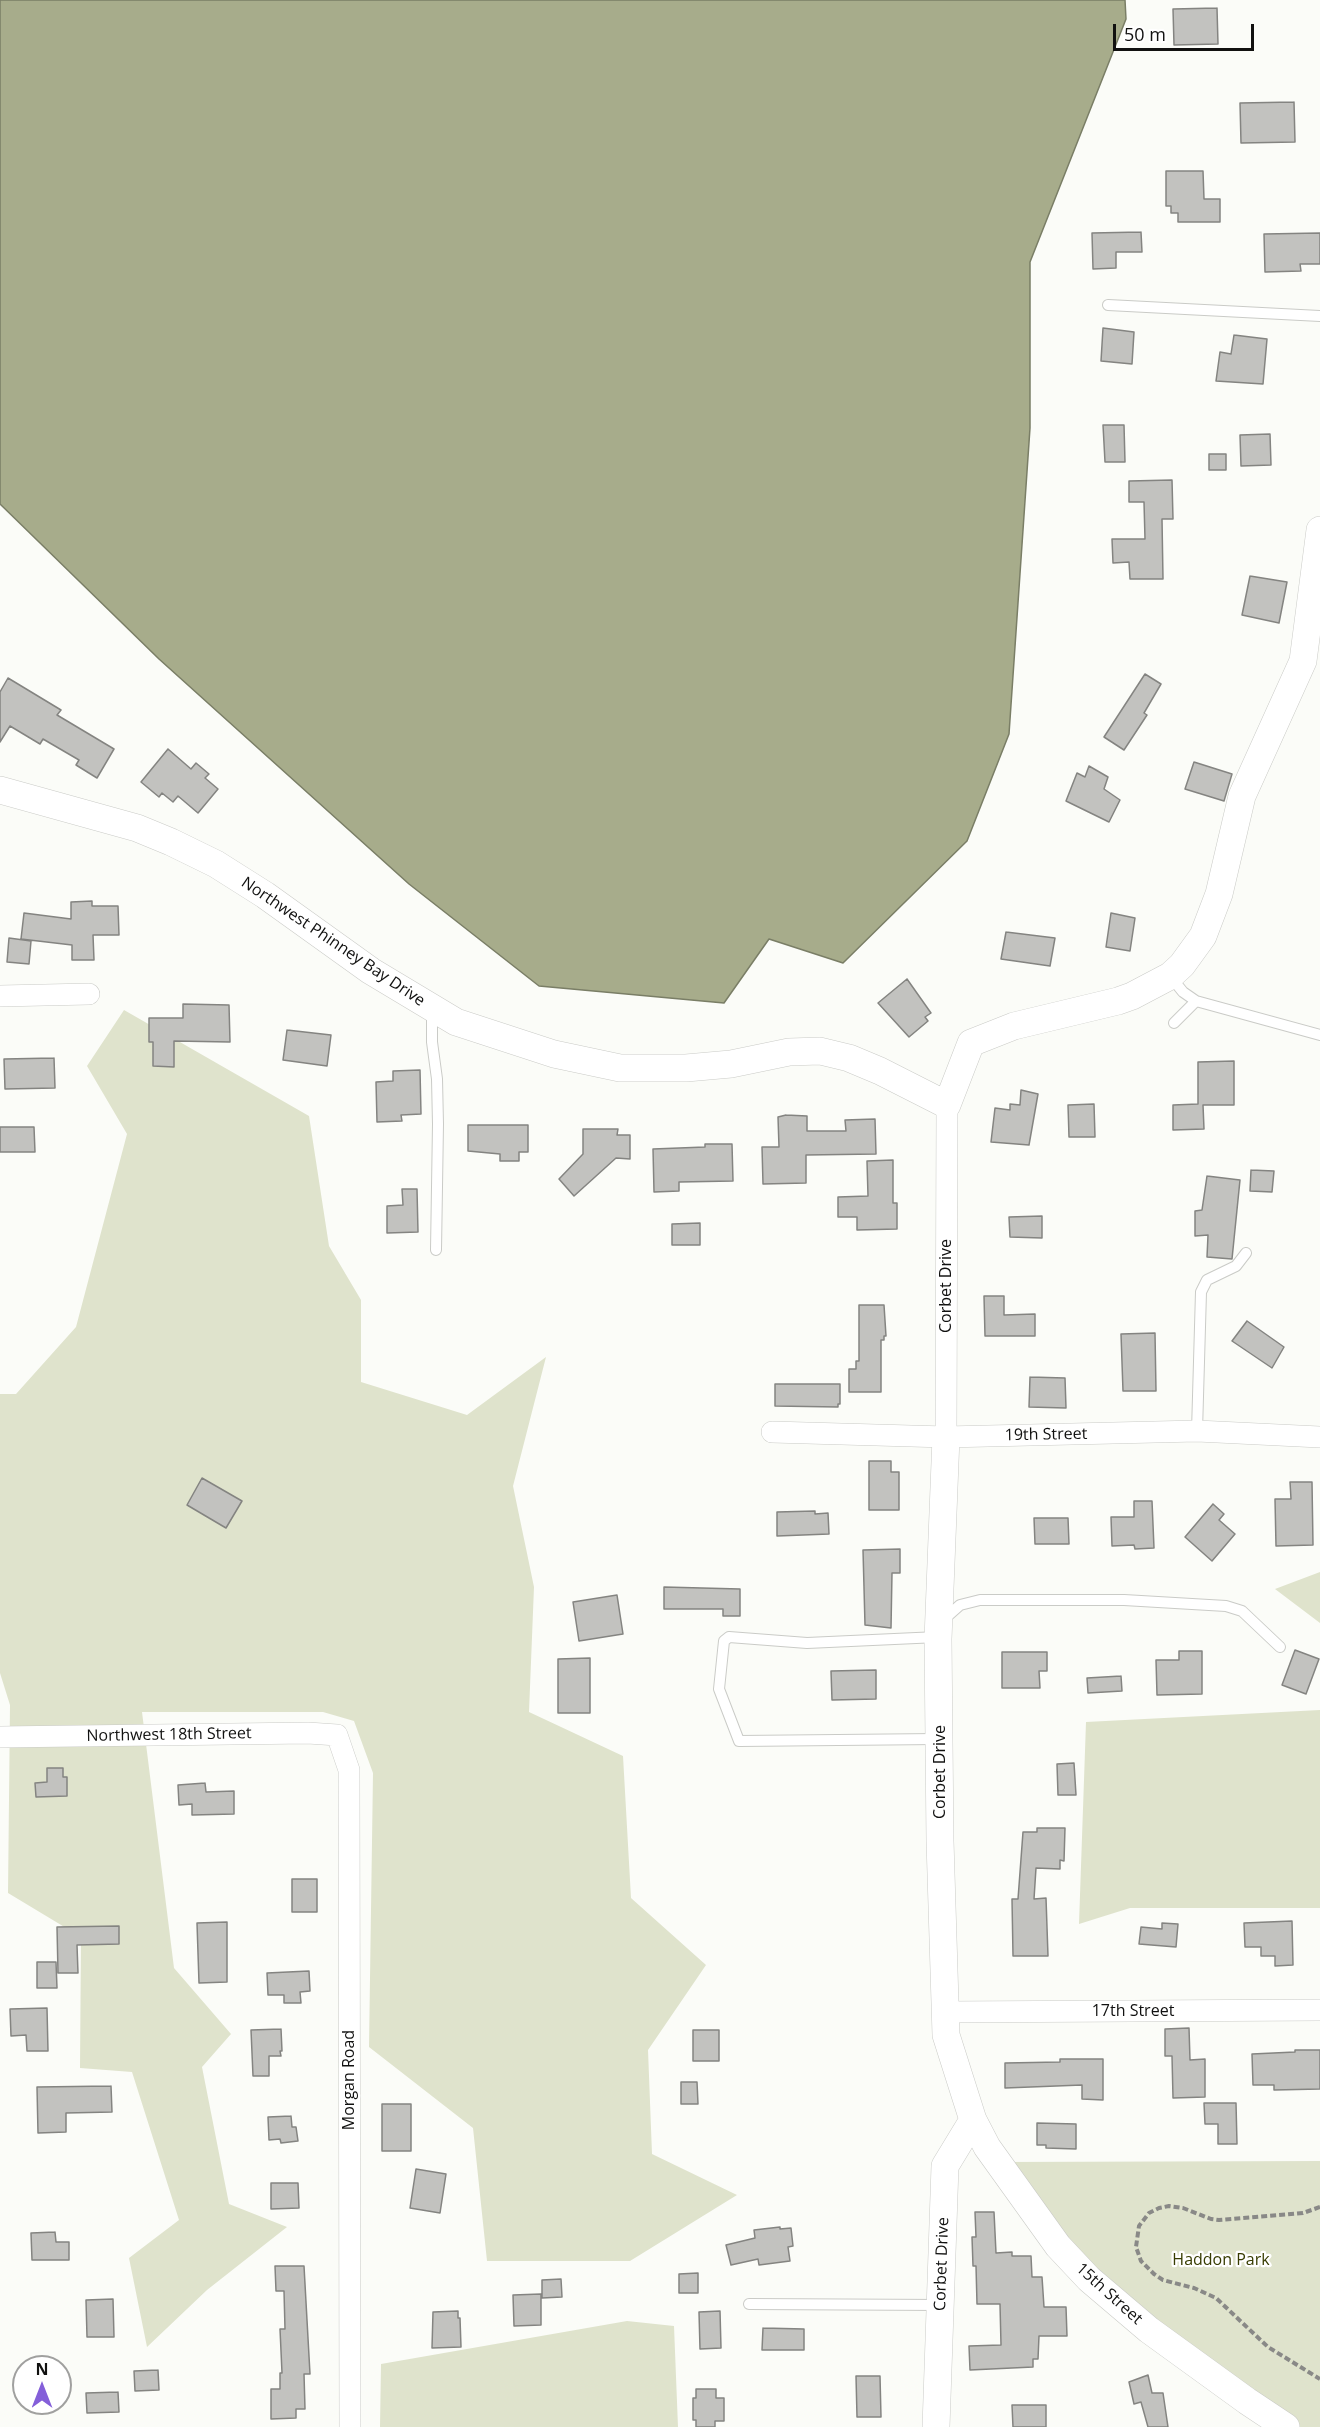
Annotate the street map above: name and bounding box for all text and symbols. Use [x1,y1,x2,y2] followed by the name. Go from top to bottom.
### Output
[1116,12,1257,50] scale bar
[1124,22,1166,46] text: 50 m
[238,873,428,1011] street label: Northwest Phinney Bay Drive
[936,1239,956,1333] street label: Corbet Drive
[1005,1425,1087,1445] street label: 19th Street
[86,1724,252,1746] street label: Northwest 18th Street
[930,1725,950,1819] street label: Corbet Drive
[1092,2001,1174,2021] street label: 17th Street
[339,2030,359,2130] street label: Morgan Road
[931,2217,953,2311] street label: Corbet Drive
[1172,2250,1270,2270] park label: Haddon Park
[1072,2259,1146,2329] street label: 15th Street
[12,2355,72,2415] north arrow
[35,2358,49,2380] text: N

